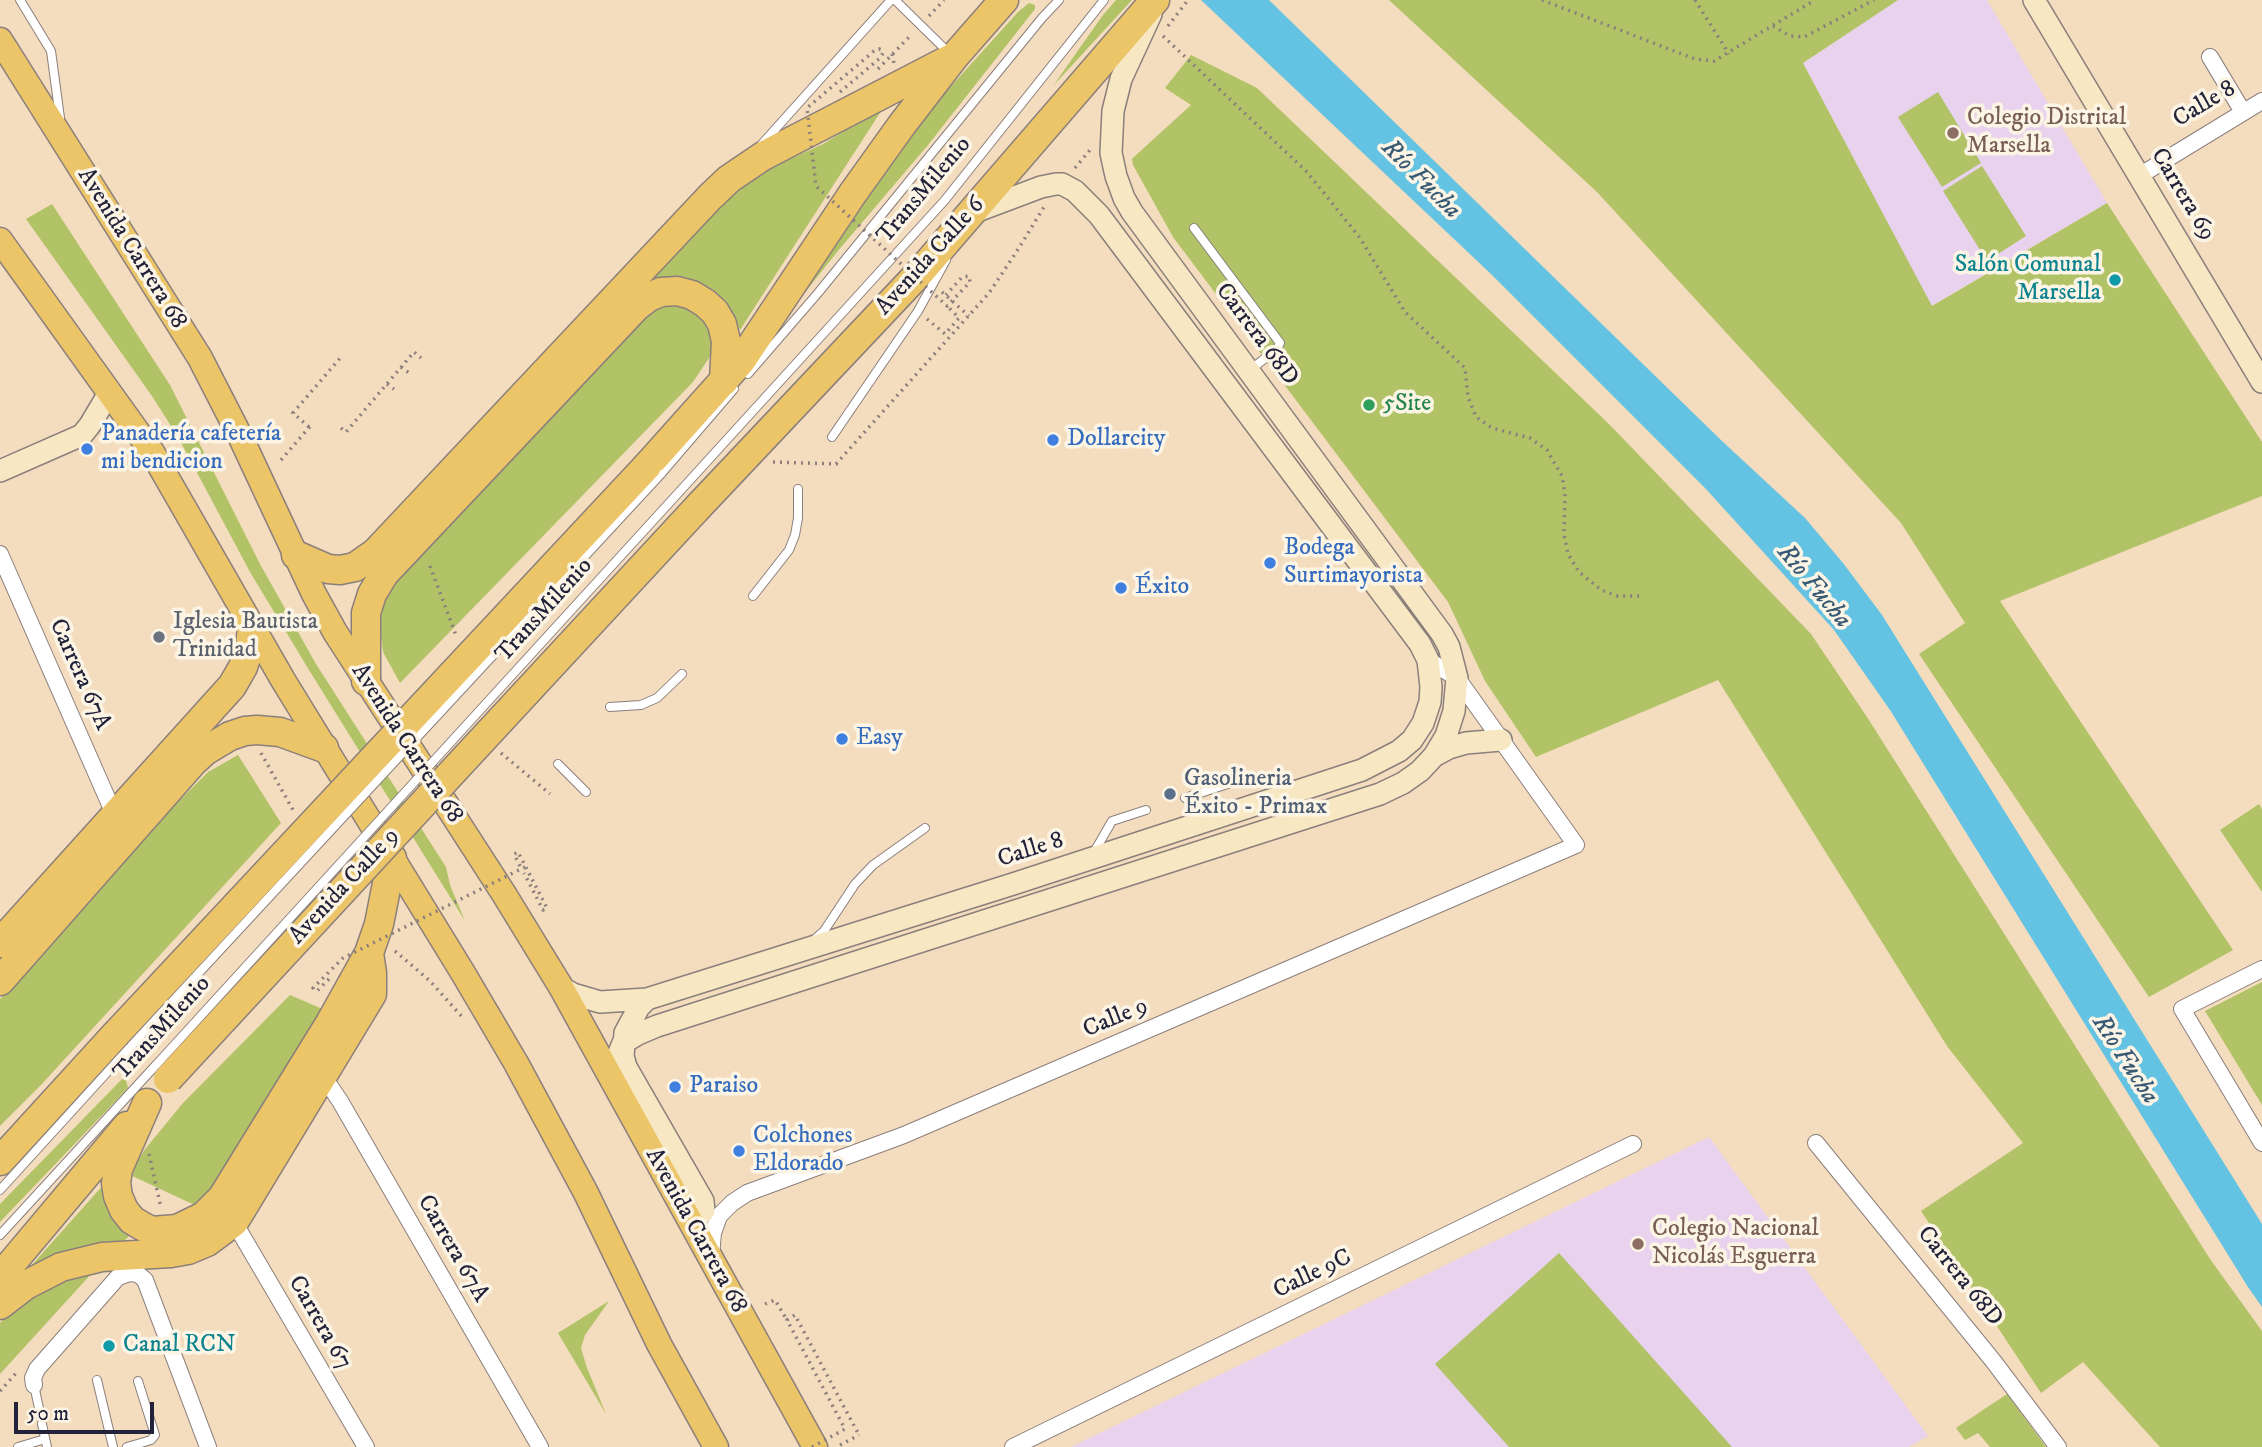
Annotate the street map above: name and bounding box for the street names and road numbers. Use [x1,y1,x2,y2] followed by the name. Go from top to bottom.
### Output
[2169,75,2241,135] street label: Calle 8
[872,132,978,250] street label: TransMilenio
[2143,144,2221,246] street label: Carrera 69
[70,163,192,335] street label: Avenida Carrera 68
[870,192,992,322] street label: Avenida Calle 6
[1208,278,1304,392] street label: Carrera 68D
[490,553,600,669] street label: TransMilenio
[42,615,116,735] street label: Carrera 67A
[344,659,468,829] street label: Avenida Carrera 68
[284,823,406,951] street label: Avenida Calle 9
[994,827,1068,875] street label: Calle 8
[108,971,218,1087] street label: TransMilenio
[1079,993,1153,1045] street label: Calle 9
[638,1144,752,1318] street label: Avenida Carrera 68
[410,1190,494,1308] street label: Carrera 67A
[1910,1221,2008,1333] street label: Carrera 68D
[1269,1244,1357,1306] street label: Calle 9C
[281,1271,357,1375] street label: Carrera 67

